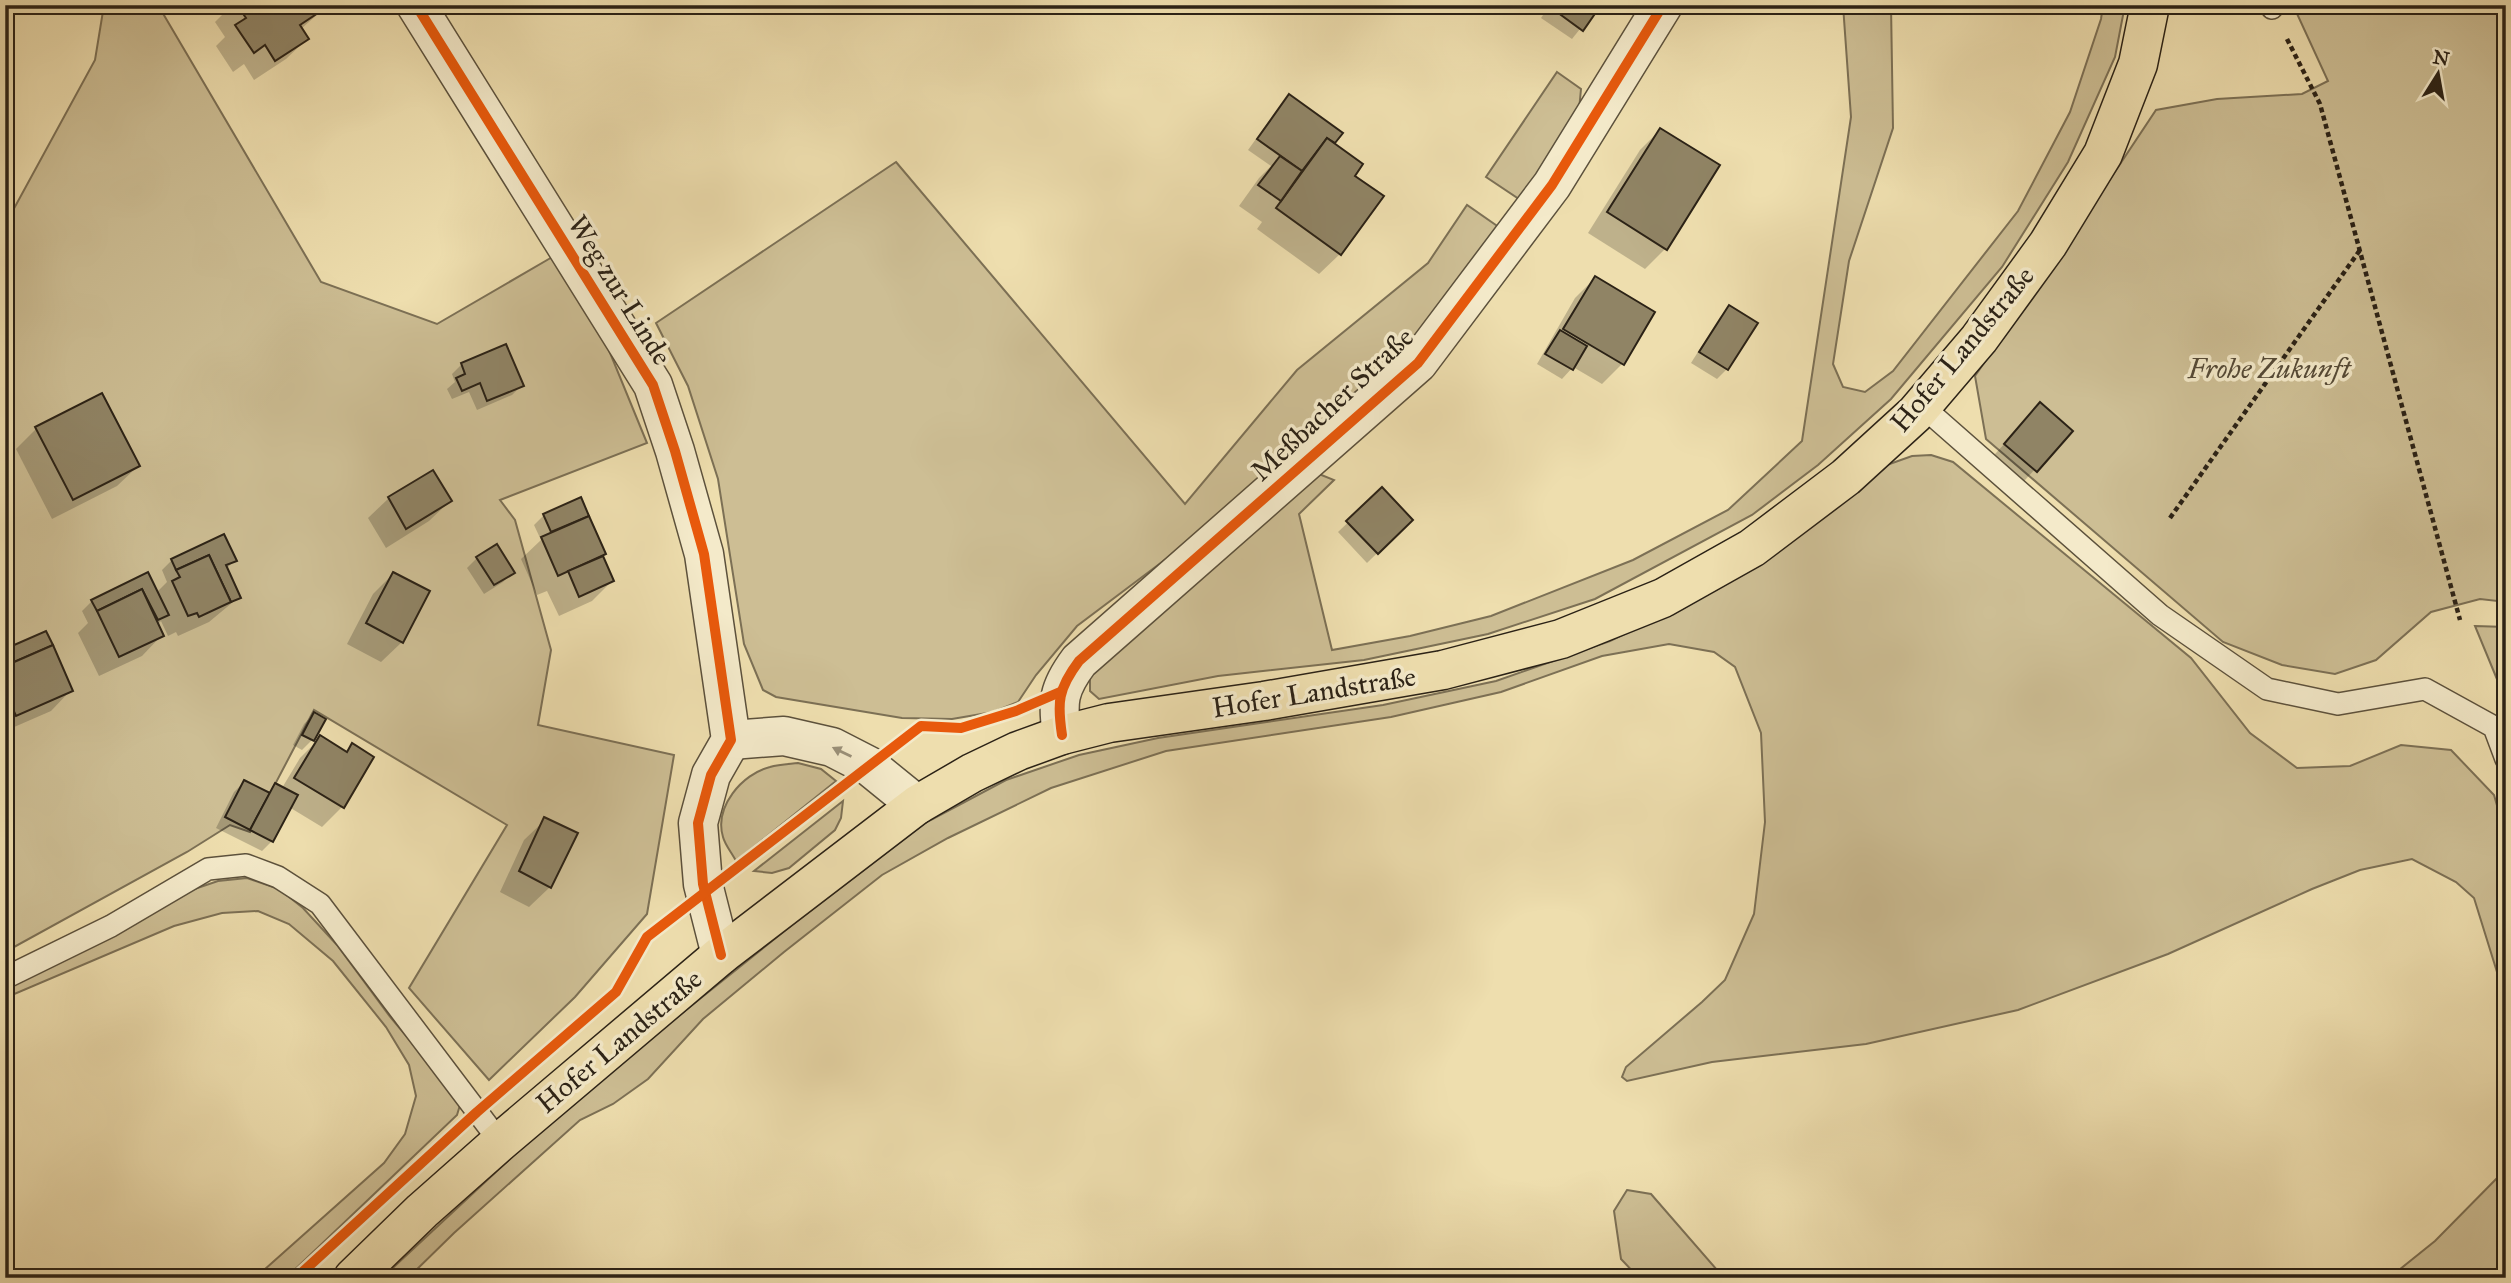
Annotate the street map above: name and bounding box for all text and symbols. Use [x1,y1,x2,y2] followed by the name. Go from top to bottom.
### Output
[2402,38,2472,108] north arrow
[2431,45,2451,71] text: N
[560,209,680,371] street label: Weg zur Linde
[1882,259,2042,439] street label: Hofer Landstraße
[1243,320,1421,488] street label: Meßbacher Straße
[2187,351,2353,386] park label: Frohe Zukunft
[1210,659,1418,725] street label: Hofer Landstraße
[832,746,852,758] one-way arrow
[529,961,709,1121] street label: Hofer Landstraße

